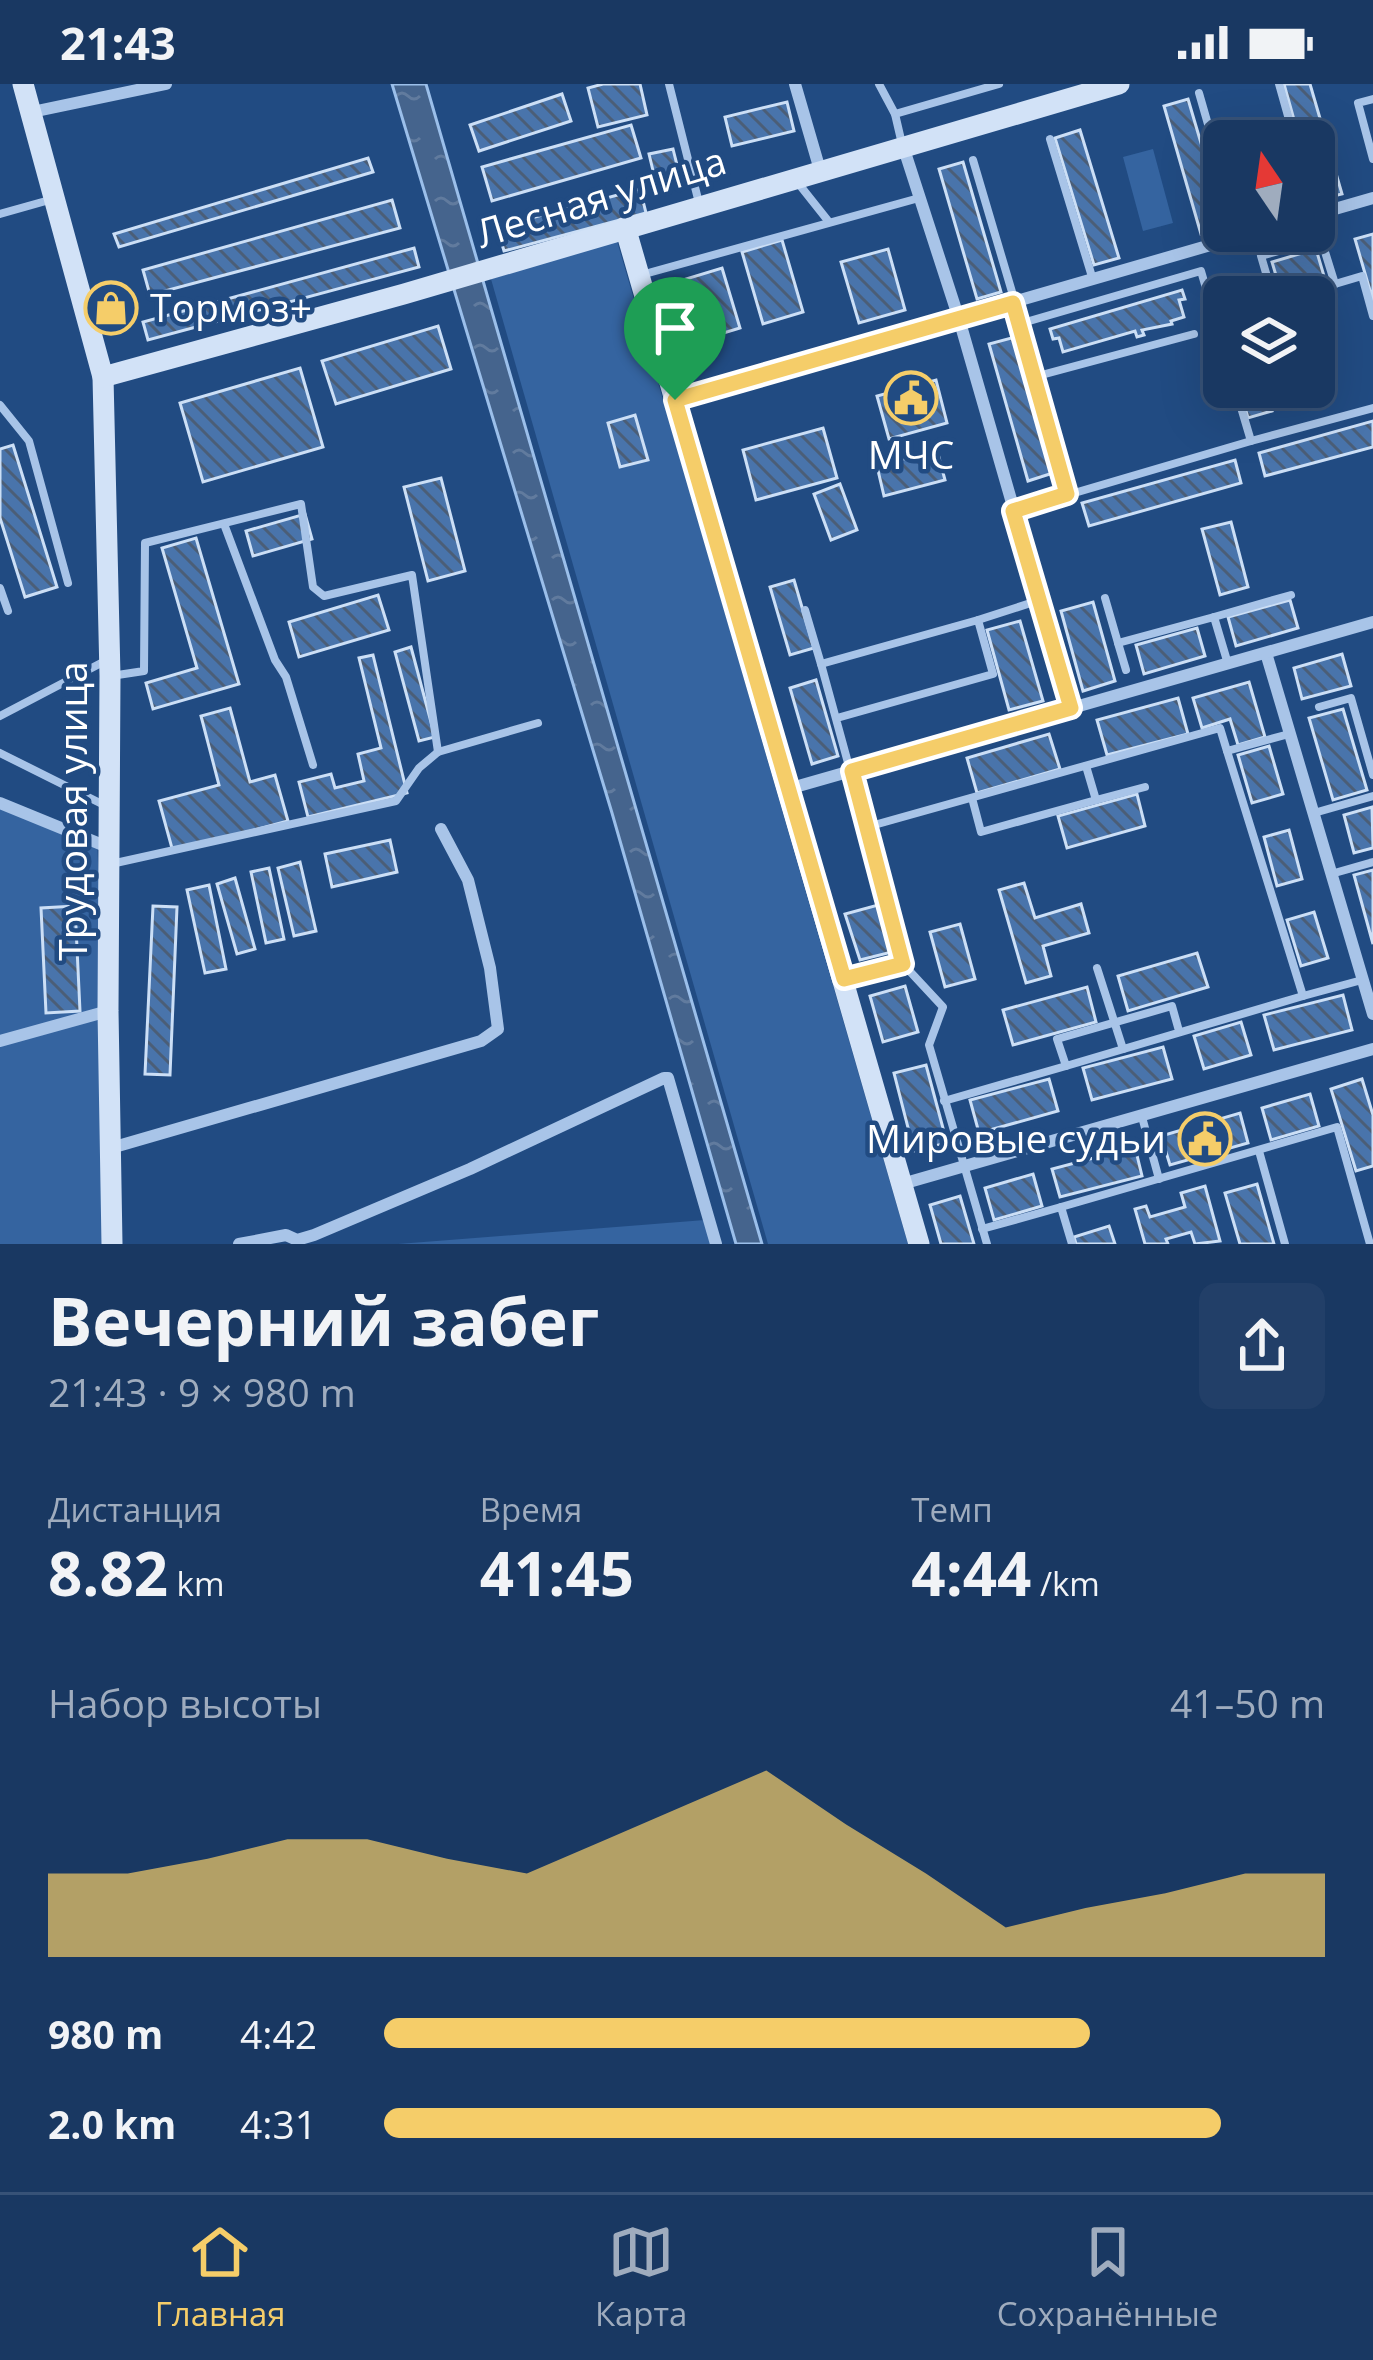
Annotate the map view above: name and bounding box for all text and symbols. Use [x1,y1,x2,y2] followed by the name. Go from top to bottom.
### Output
[60,12,176,73] text: 21:43
[1203,120,1335,252] north arrow
[1203,120,1335,408] map controls
[469,132,732,259] street label: Лесная улица
[1203,276,1335,408] button: layers
[624,277,726,400] pin
[83,280,139,336] shop icon: Тормоз+
[150,280,312,333] place label: Тормоз+
[642,295,708,361] icon: arrive
[883,370,939,426] public building icon: МЧС
[868,427,954,480] place label: МЧС
[45,661,98,961] street label: Трудовая улица
[866,1111,1166,1164] place label: Мировые судьи
[1177,1111,1233,1167] public building icon: Мировые судьи
[48,1275,599,1365] text: Вечерний забег
[1199,1283,1325,1409] button: share
[48,1365,356,1418] text: 21:43 · 9 × 980 m
[48,1487,222,1532] text: Дистанция
[480,1487,582,1532] text: Время
[911,1487,993,1532] text: Темп
[48,1532,168,1614] text: 8.82
[480,1532,634,1614] text: 41:45
[911,1532,1031,1614] text: 4:44
[168,1561,225,1606] text: km
[1031,1561,1100,1606] text: /km
[48,1676,322,1729] text: Набор высоты
[1170,1676,1325,1729] text: 41–50 m
[48,2007,163,2060] text: 980 m
[240,2007,317,2060] text: 4:42
[48,2097,176,2150] text: 2.0 km
[240,2097,317,2150] text: 4:31
[155,2219,286,2336] tab: Главная
[595,2219,687,2336] tab: Карта
[997,2219,1218,2336] tab: Сохранённые

